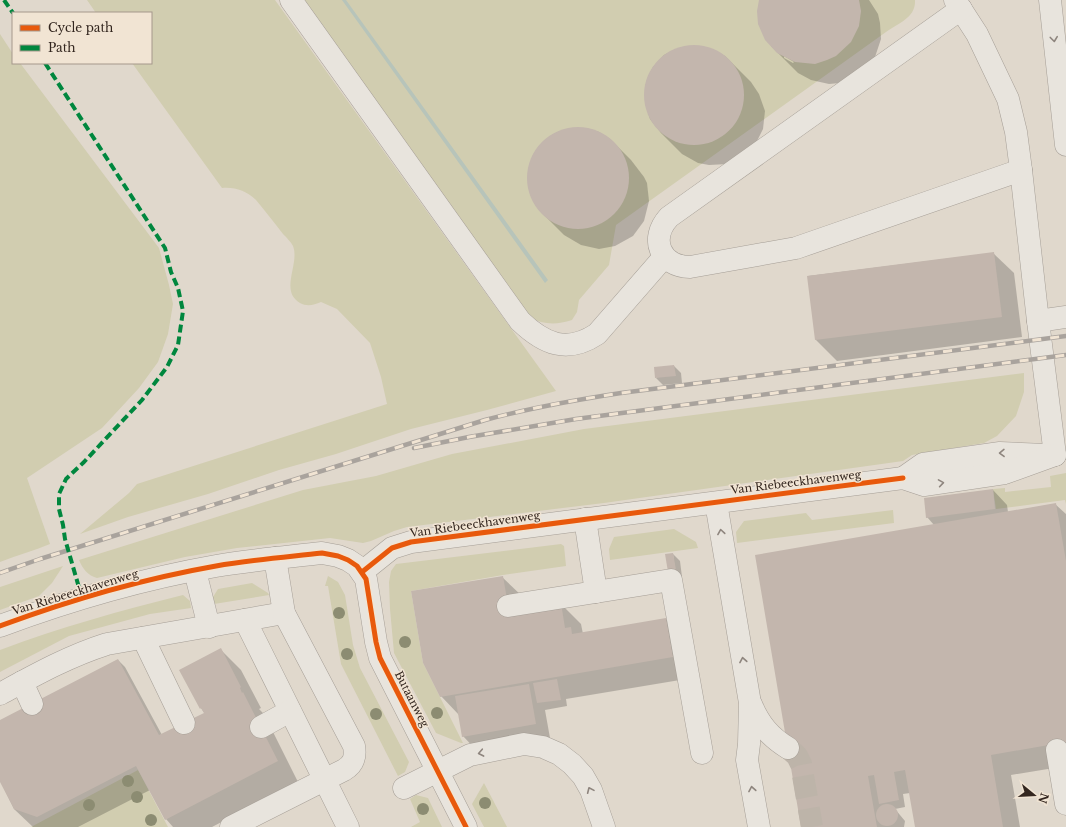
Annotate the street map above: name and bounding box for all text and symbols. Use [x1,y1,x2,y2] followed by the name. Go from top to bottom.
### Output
[12,12,152,64] legend
[48,20,113,35] text: Cycle path
[1049,36,1058,42] one-way arrow
[48,40,76,55] text: Path
[999,449,1005,457] one-way arrow
[729,467,862,497] street label: Van Riebeeckhavenweg
[938,479,944,487] one-way arrow
[408,508,541,540] street label: Van Riebeeckhavenweg
[717,529,726,535] one-way arrow
[9,566,140,618] street label: Van Riebeeckhavenweg
[739,657,748,663] one-way arrow
[392,668,432,730] street label: Butaanweg
[477,748,484,756] one-way arrow
[1014,775,1054,815] north arrow
[748,785,756,792] one-way arrow
[587,787,595,795] one-way arrow
[1035,791,1052,806] text: N

